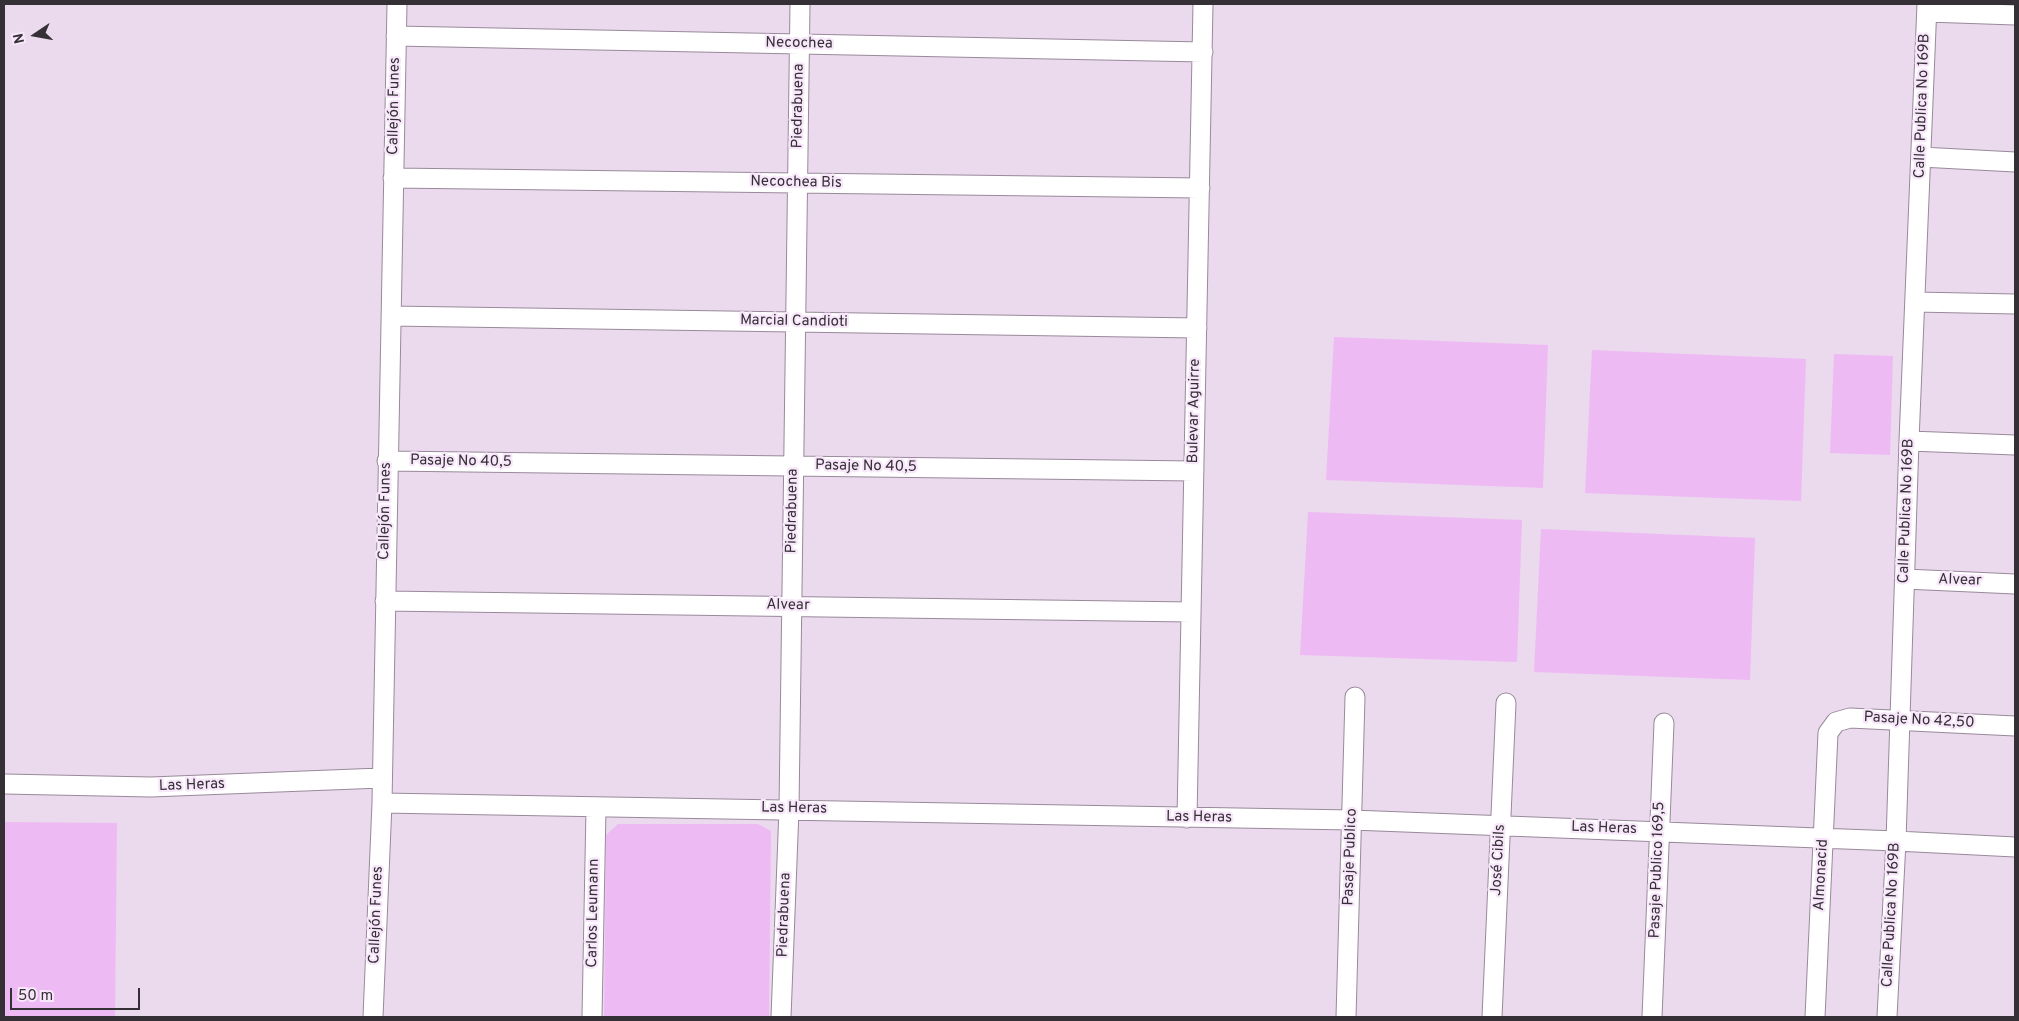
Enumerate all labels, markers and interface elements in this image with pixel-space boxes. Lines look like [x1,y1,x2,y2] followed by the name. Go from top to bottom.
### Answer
[10,10,60,60] north arrow
[10,32,29,45] text: N
[1911,33,1935,179] street label: Calle Publica No 169B
[765,34,833,54] street label: Necochea
[385,57,405,155] street label: Callejón Funes
[789,63,809,149] street label: Piedrabuena
[750,173,842,193] street label: Necochea Bis
[740,312,848,332] street label: Marcial Candioti
[1185,358,1205,464] street label: Bulevar Aguirre
[1895,438,1919,584] street label: Calle Publica No 169B
[410,452,512,472] street label: Pasaje No 40,5
[815,457,917,477] street label: Pasaje No 40,5
[376,462,396,560] street label: Callejón Funes
[783,468,803,554] street label: Piedrabuena
[1938,571,1982,591] street label: Alvear
[766,597,810,615] street label: Alvear
[1863,709,1975,733] street label: Pasaje No 42,50
[159,776,225,796] street label: Las Heras
[761,799,827,819] street label: Las Heras
[1647,801,1669,939] street label: Pasaje Publico 169,5
[1166,808,1232,828] street label: Las Heras
[1340,808,1362,906] street label: Pasaje Publico
[1571,819,1637,839] street label: Las Heras
[1488,824,1510,896] street label: José Cibils
[1811,839,1833,911] street label: Almonacid
[1879,842,1905,988] street label: Calle Publica No 169B
[584,858,604,968] street label: Carlos Leumann
[366,866,388,964] street label: Callejón Funes
[775,872,795,958] street label: Piedrabuena
[12,978,142,1010] scale bar
[18,987,53,1006] text: 50 m

